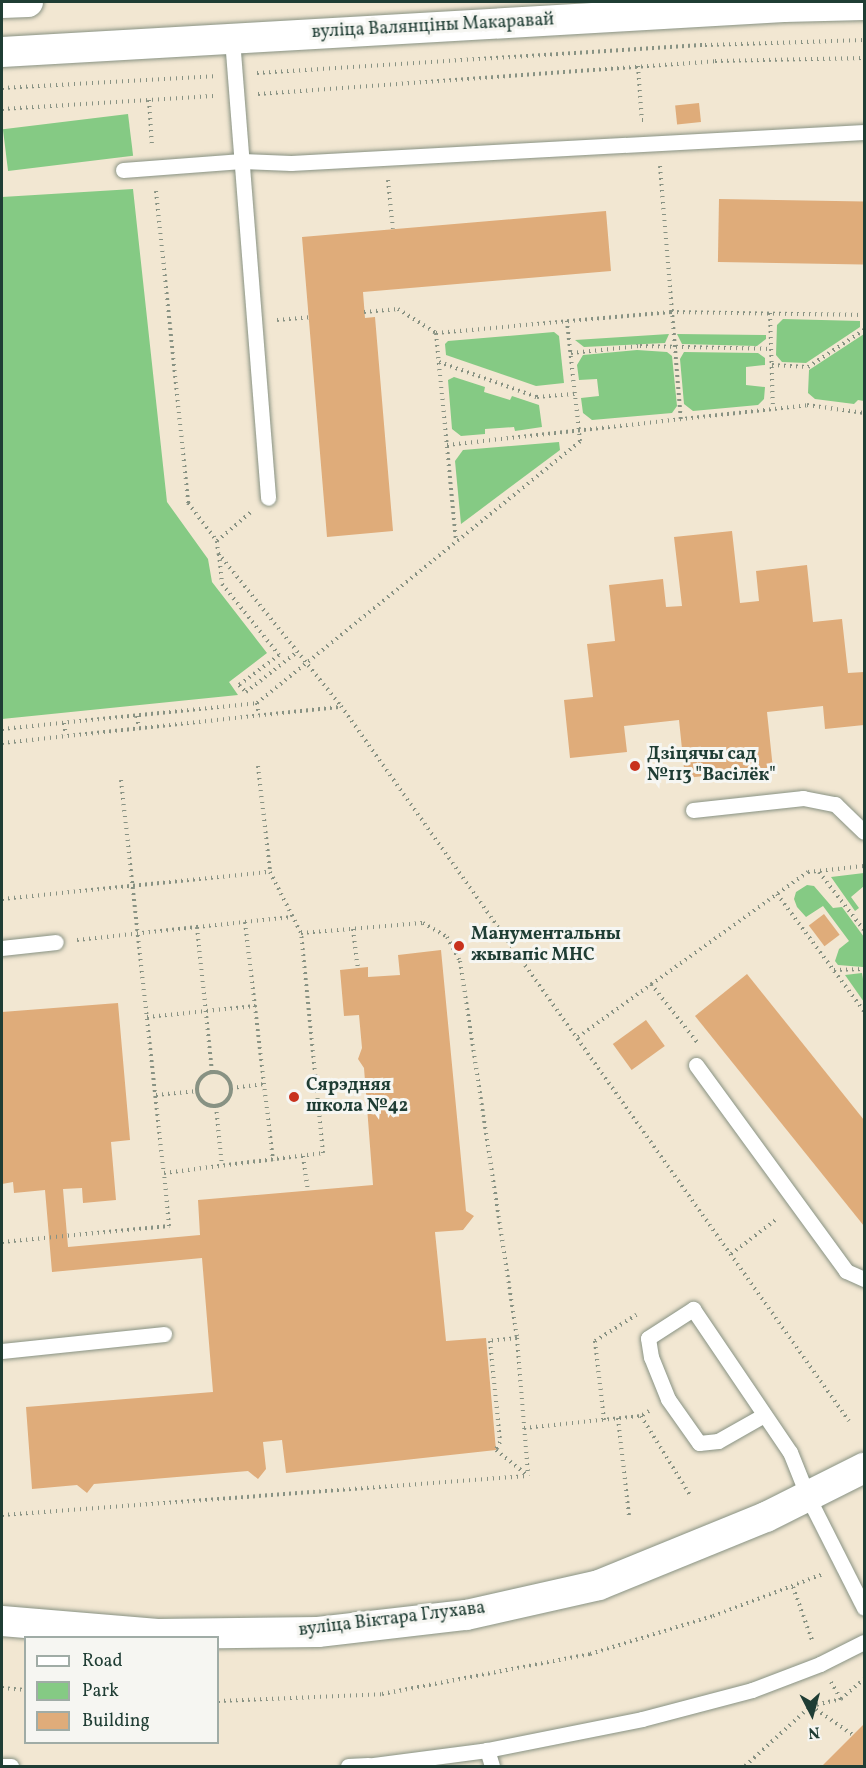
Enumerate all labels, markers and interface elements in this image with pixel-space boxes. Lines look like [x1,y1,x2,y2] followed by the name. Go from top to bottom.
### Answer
[311,10,555,44] street label: вуліца Валянціны Макаравай
[647,745,776,788] place label: Дзіцячы сад №113 "Васілёк"
[628,759,642,773] marker: Дзіцячы сад №113 "Васілёк"
[471,925,621,968] place label: Манументальны жывапіс МНС
[452,939,466,953] marker: Манументальны жывапіс МНС
[306,1076,408,1118] place label: Сярэдняя школа №42
[287,1090,301,1104] marker: Сярэдняя школа №42
[298,1598,486,1642] street label: вуліца Віктара Глухава
[24,1636,219,1744] legend
[82,1649,123,1674] text: Road
[82,1679,119,1704] text: Park
[782,1684,842,1744] north arrow
[82,1709,150,1734] text: Building
[807,1720,821,1743] text: N

